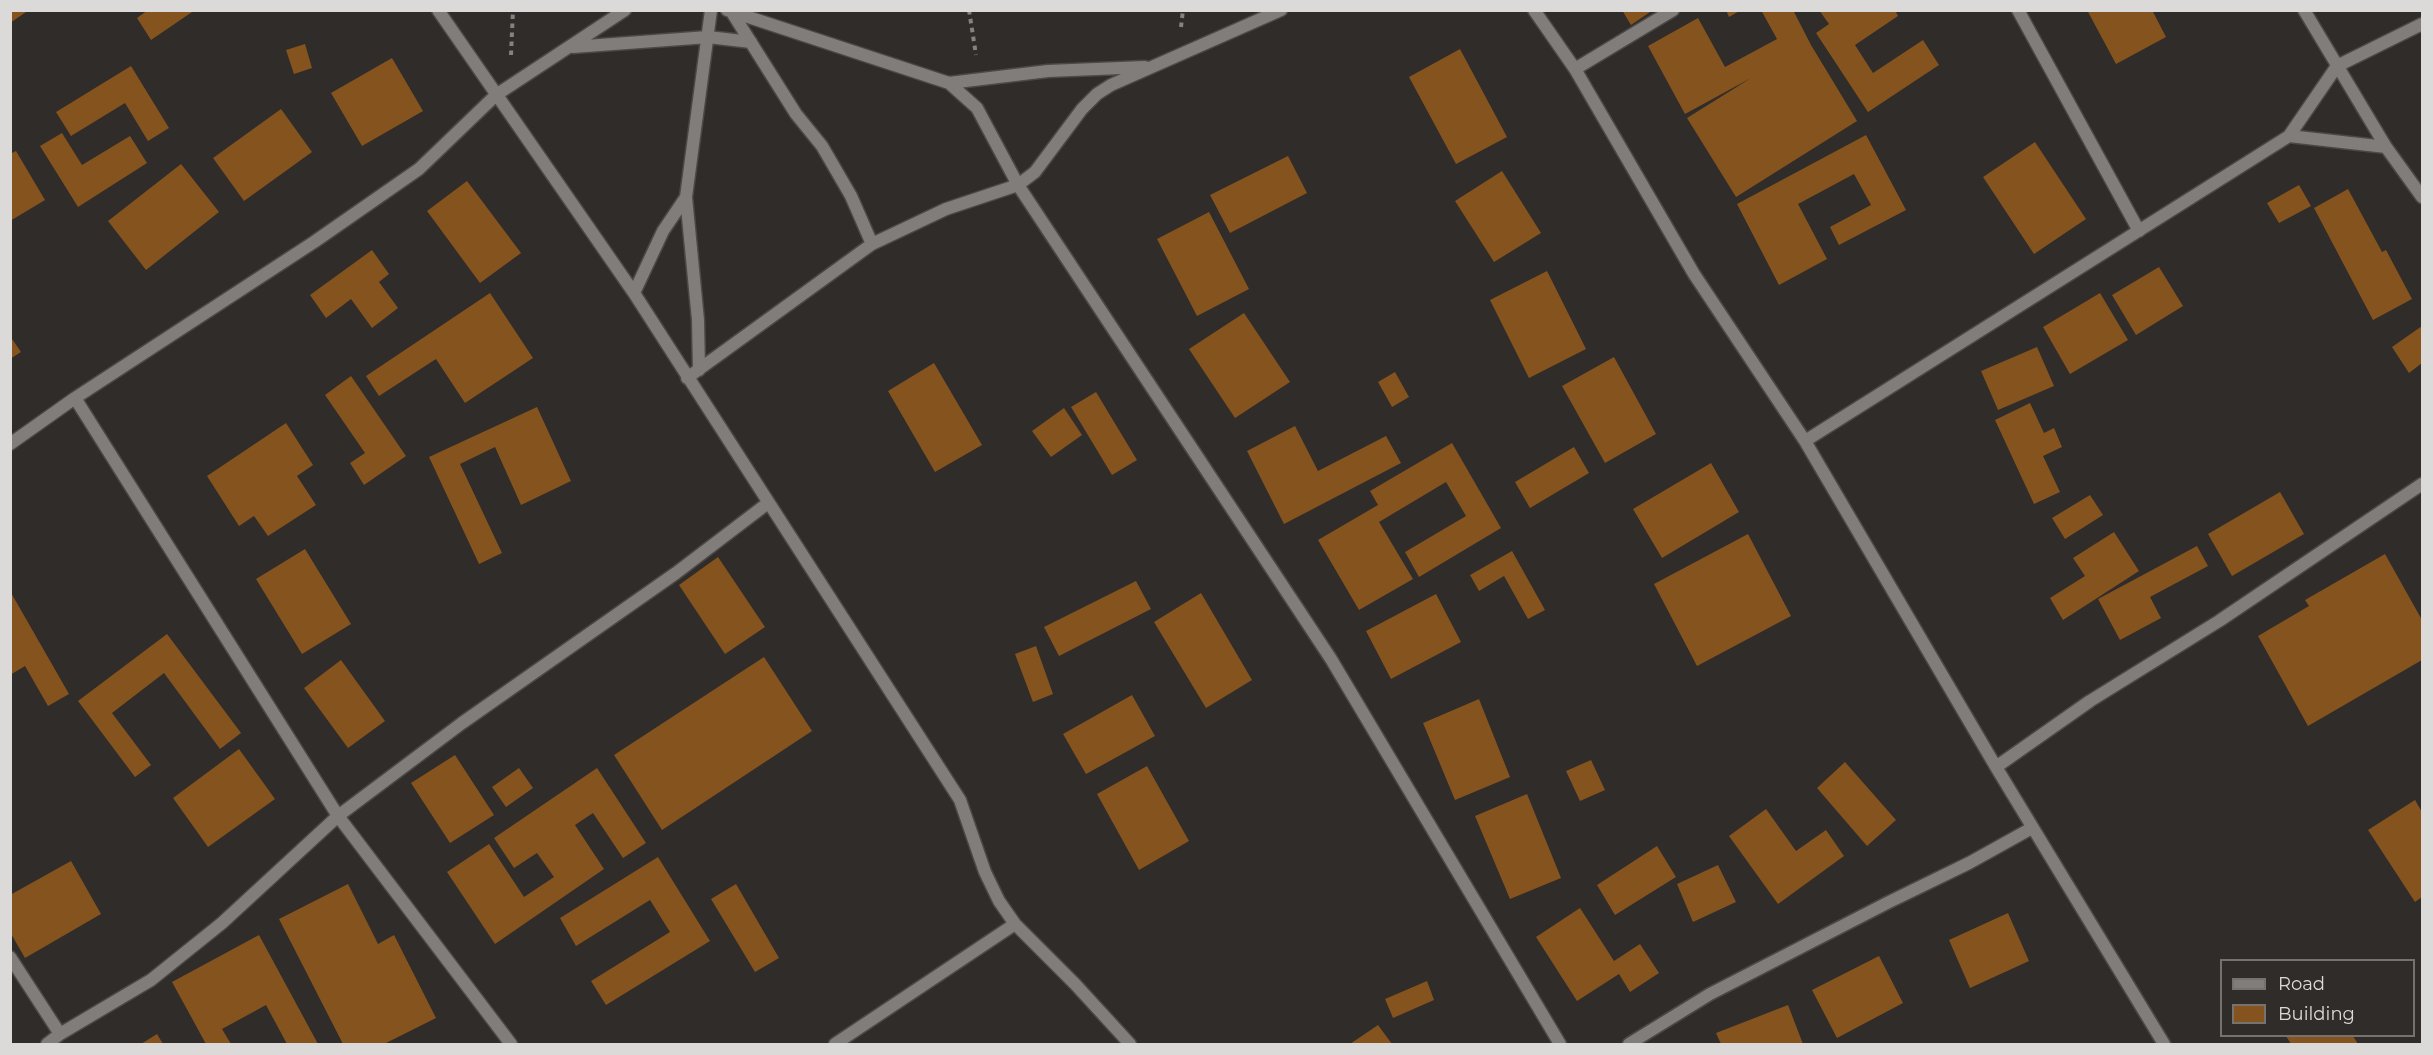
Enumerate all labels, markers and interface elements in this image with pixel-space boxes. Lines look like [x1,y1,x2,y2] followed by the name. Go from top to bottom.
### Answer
[2220,959,2415,1037] legend
[2278,973,2325,995] text: Road
[2278,1003,2355,1025] text: Building

